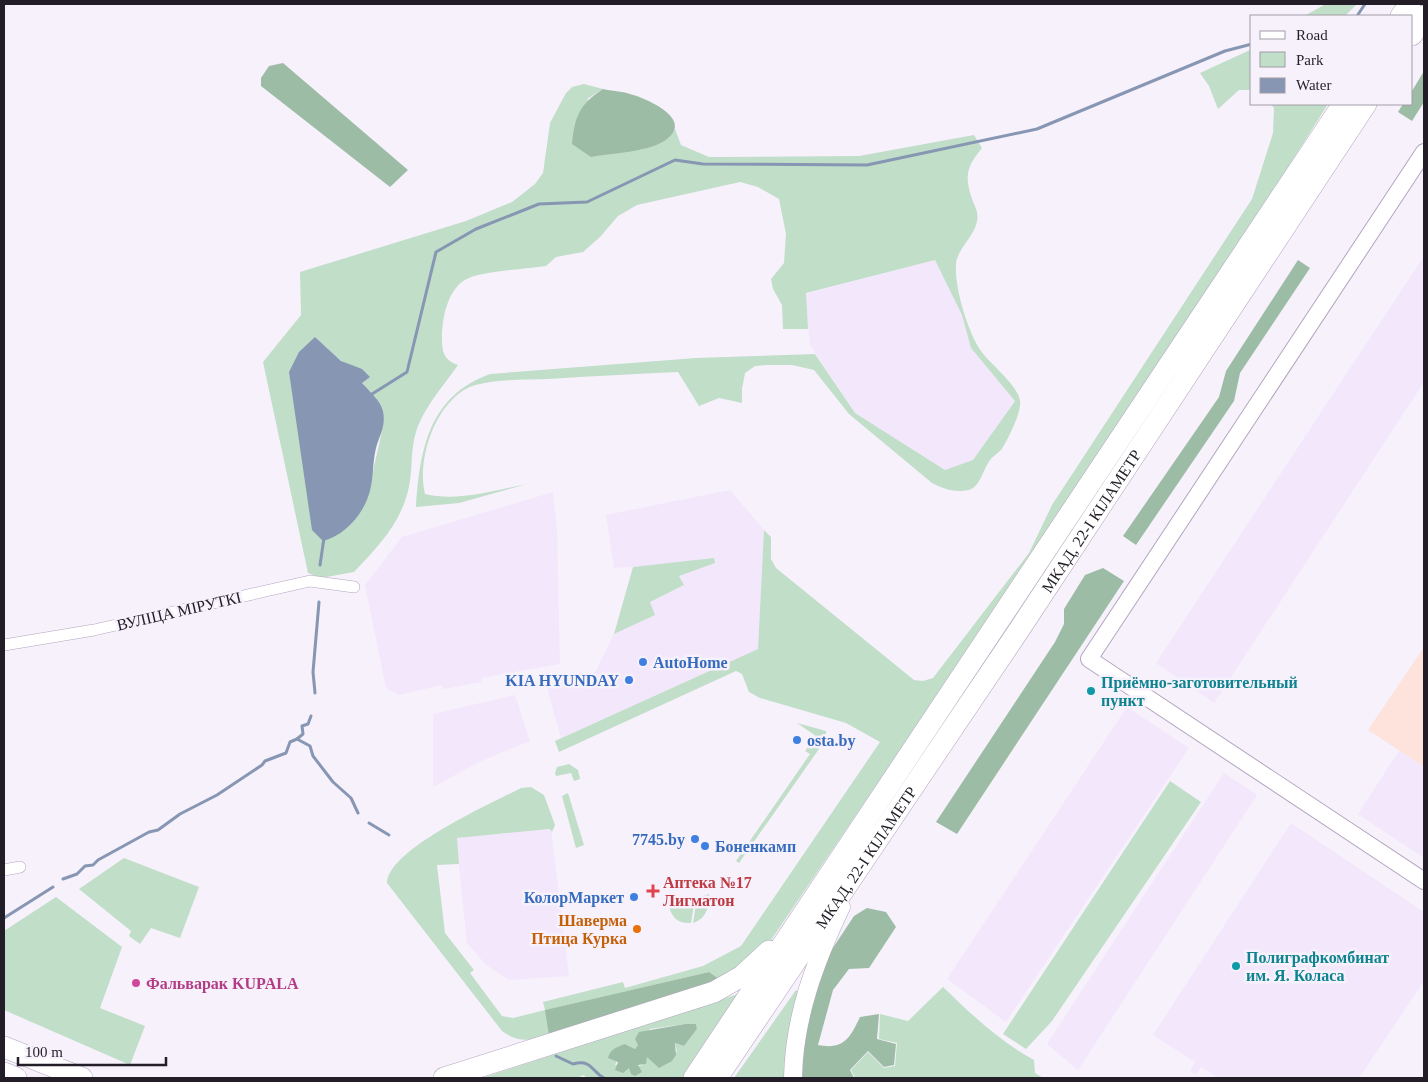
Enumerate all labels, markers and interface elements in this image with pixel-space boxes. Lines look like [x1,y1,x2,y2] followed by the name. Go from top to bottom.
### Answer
[1250,15,1413,105] legend
[1296,27,1328,43] text: Road
[1296,52,1324,68] text: Park
[1296,77,1331,93] text: Water
[1038,446,1144,595] street label: МКАД, 22-І КІЛАМЕТР
[115,588,243,635] street label: ВУЛІЦА МІРУТКІ
[653,654,728,671] place label: AutoHome
[637,656,649,668] marker: AutoHome
[505,672,619,689] place label: KIA HYUNDAY
[623,674,635,686] marker: KIA HYUNDAY
[1101,674,1298,710] place label: Приёмно-заготовительный пункт
[1085,685,1097,697] marker: Приёмно-заготовительный пункт
[807,732,855,750] place label: osta.by
[791,734,803,746] marker: osta.by
[812,783,920,931] street label: МКАД, 22-І КІЛАМЕТР
[632,831,685,849] place label: 7745.by
[689,833,701,845] marker: 7745.by
[715,838,796,855] place label: Боненкамп
[699,840,711,852] marker: Боненкамп
[663,874,752,909] place label: Аптека №17 Лигматон
[647,885,659,897] marker: Аптека №17 Лигматон
[524,889,624,907] place label: КолорМаркет
[628,891,640,903] marker: КолорМаркет
[531,912,627,948] place label: Шаверма Птица Курка
[631,923,643,935] marker: Шаверма Птица Курка
[1246,949,1389,984] place label: Полиграфкомбинат им. Я. Коласа
[1230,960,1242,972] marker: Полиграфкомбинат им. Я. Коласа
[146,975,299,993] place label: Фальварак KUPALA
[130,977,142,989] marker: Фальварак KUPALA
[18,1034,165,1066] scale bar
[25,1044,63,1060] text: 100 m

